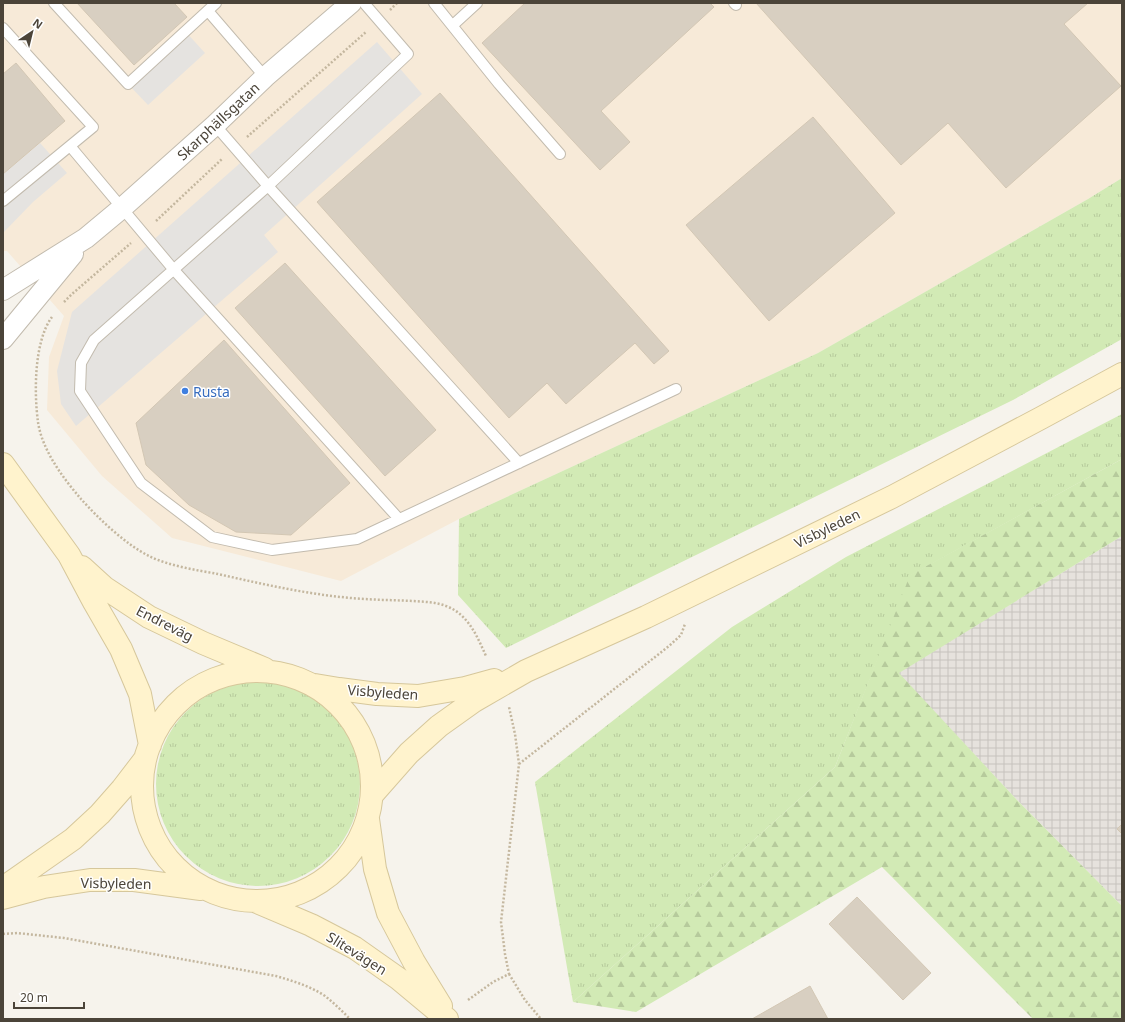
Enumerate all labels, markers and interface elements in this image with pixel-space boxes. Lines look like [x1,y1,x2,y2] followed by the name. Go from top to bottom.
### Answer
[12,12,52,52] north arrow
[30,15,46,32] text: N
[173,78,263,164] street label: Skarphällsgatan
[193,382,230,401] place label: Rusta
[180,386,190,396] marker: Rusta
[791,504,863,552] street label: Visbyleden
[133,601,197,645] street label: Endreväg
[347,680,419,704] street label: Visbyleden
[80,873,152,893] street label: Visbyleden
[323,927,391,979] street label: Slitevägen
[14,984,84,1010] scale bar
[20,989,48,1006] text: 20 m

